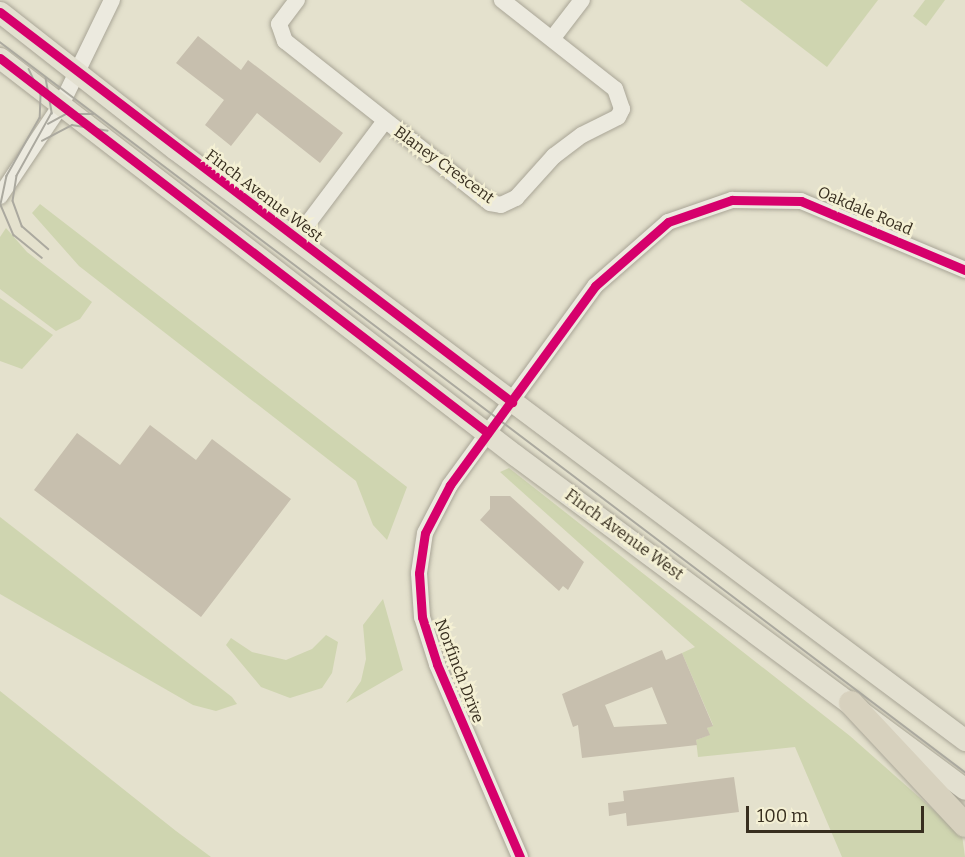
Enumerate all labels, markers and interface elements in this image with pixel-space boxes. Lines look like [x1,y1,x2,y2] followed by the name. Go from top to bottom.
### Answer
[390,122,498,208] street label: Blaney Crescent
[202,146,326,246] street label: Finch Avenue West
[815,182,915,240] street label: Oakdale Road
[561,486,687,584] street label: Finch Avenue West
[430,616,488,726] street label: Norfinch Drive
[749,794,928,832] scale bar
[757,805,808,827] text: 100 m

